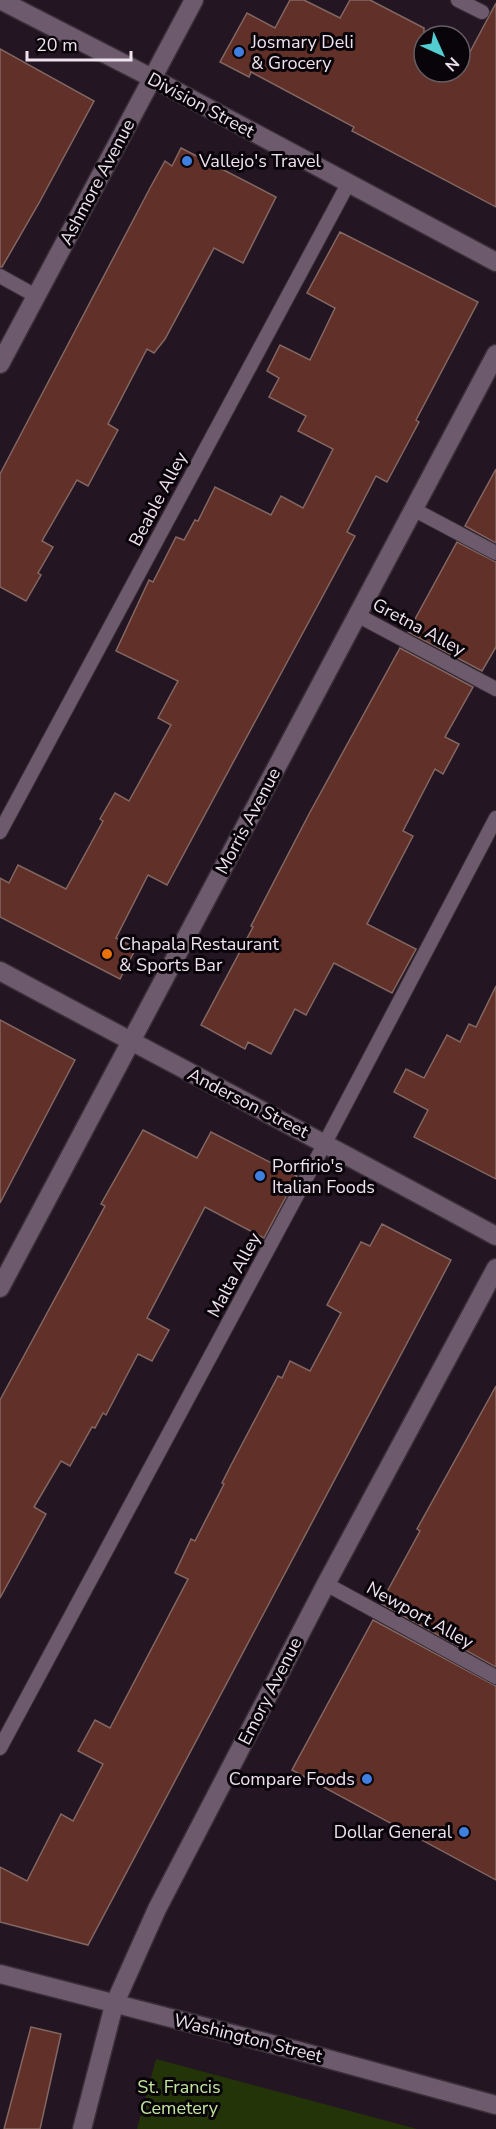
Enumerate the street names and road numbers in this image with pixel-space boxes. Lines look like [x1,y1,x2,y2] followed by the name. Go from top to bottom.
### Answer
[143,67,259,144] street label: Division Street
[54,115,140,249] street label: Ashmore Avenue
[123,447,193,550] street label: Beable Alley
[368,592,470,662] street label: Gretna Alley
[210,764,286,878] street label: Morris Avenue
[184,1062,313,1144] street label: Anderson Street
[202,1228,267,1322] street label: Malta Alley
[362,1576,478,1655] street label: Newport Alley
[233,1633,307,1749] street label: Emory Avenue
[171,2008,325,2068] street label: Washington Street

